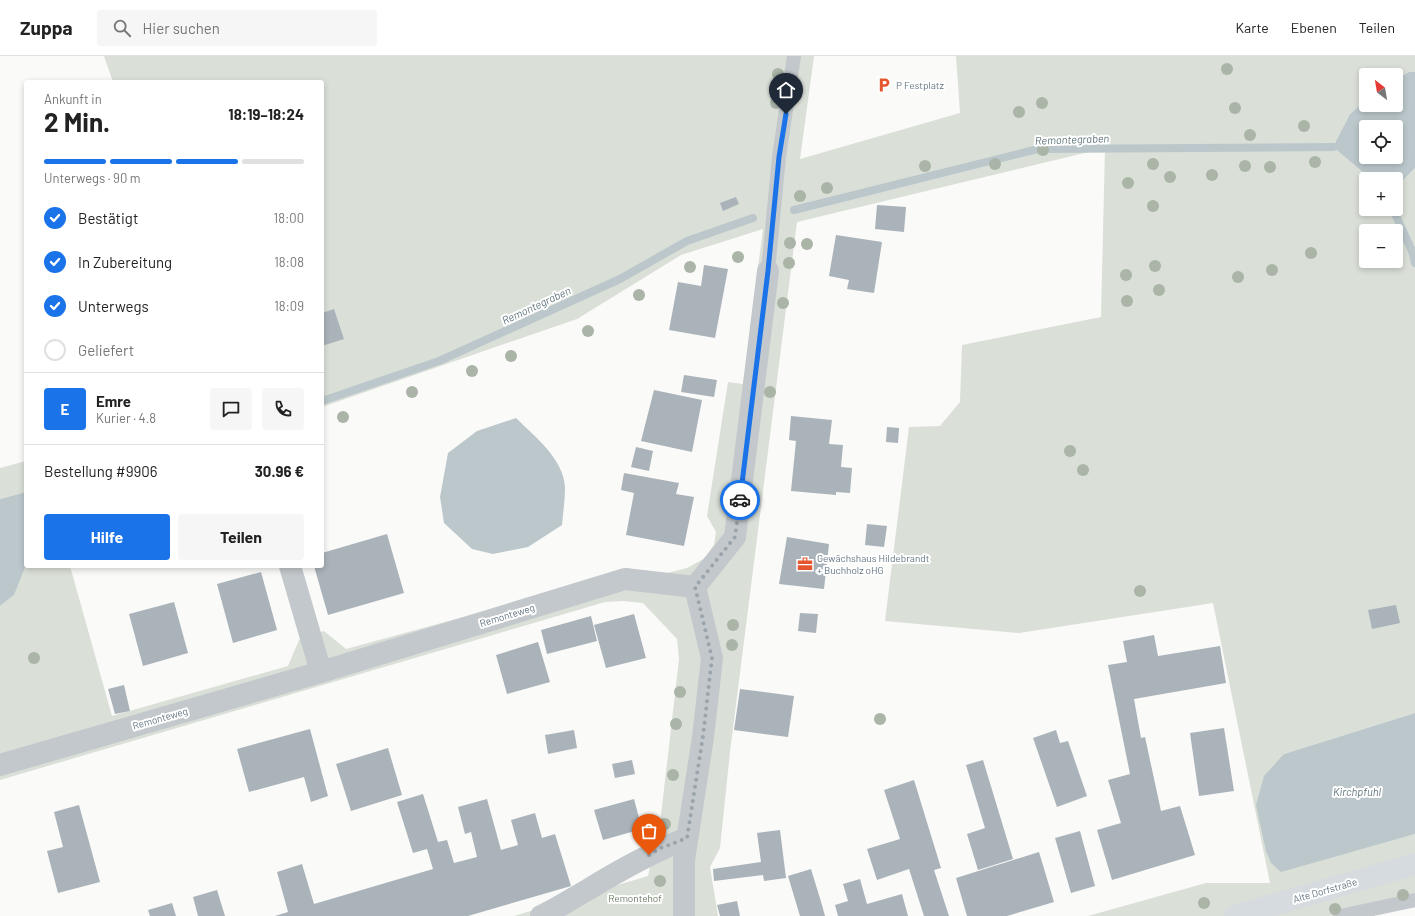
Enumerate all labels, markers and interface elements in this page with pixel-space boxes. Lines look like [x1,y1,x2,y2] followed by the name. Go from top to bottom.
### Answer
[97,10,377,46] search box
[20,16,73,39] text: Zuppa
[111,17,133,39] icon: search
[143,19,220,37] text: Hier suchen
[1235,19,1269,36] text: Karte
[1291,19,1337,36] text: Ebenen
[1359,19,1395,36] text: Teilen
[1359,68,1403,112] north arrow
[1359,68,1403,268] map controls
[769,73,803,114] pin
[875,76,893,94] parking icon: P Festplatz
[775,79,797,101] icon: home
[896,79,944,91] place label: P Festplatz
[44,91,102,107] text: Ankunft in
[228,105,304,123] text: 18:19–18:24
[44,106,110,137] text: 2 Min.
[1359,120,1403,164] button: locate
[1035,131,1110,147] water label: Remontegraben
[44,170,141,186] text: Unterwegs · 90 m
[1359,172,1403,216] button: +
[44,207,66,229] icon: check
[78,209,138,227] text: Bestätigt
[274,210,304,226] text: 18:00
[1359,224,1403,268] button: −
[44,251,66,273] icon: check
[78,253,172,271] text: In Zubereitung
[274,254,304,270] text: 18:08
[500,283,573,327] water label: Remontegraben
[44,295,66,317] icon: check
[78,297,149,315] text: Unterwegs
[274,298,304,314] text: 18:09
[78,341,134,359] text: Geliefert
[210,388,252,430] button: chat
[262,388,304,430] button: phone
[96,392,131,410] text: Emre
[61,400,69,418] text: E
[96,410,156,426] text: Kurier · 4.8
[44,462,157,480] text: Bestellung #9906
[255,462,304,480] text: 30.96 €
[720,480,760,520] courier
[729,489,751,511] icon: car
[44,514,170,560] button: Hilfe
[178,514,304,560] button: Teilen
[817,552,930,576] place label: Gewächshaus Hildebrandt + Buchholz oHG
[796,555,814,573] office icon: Gewächshaus Hildebrandt + Buchholz oHG
[478,601,536,629] street label: Remonteweg
[131,704,189,732] street label: Remonteweg
[1333,785,1382,798] water label: Kirchpfuhl
[632,814,666,855] pin
[638,820,660,842] icon: bag
[1292,875,1358,905] street label: Alte Dorfstraße
[608,892,662,904] park label: Remontehof

